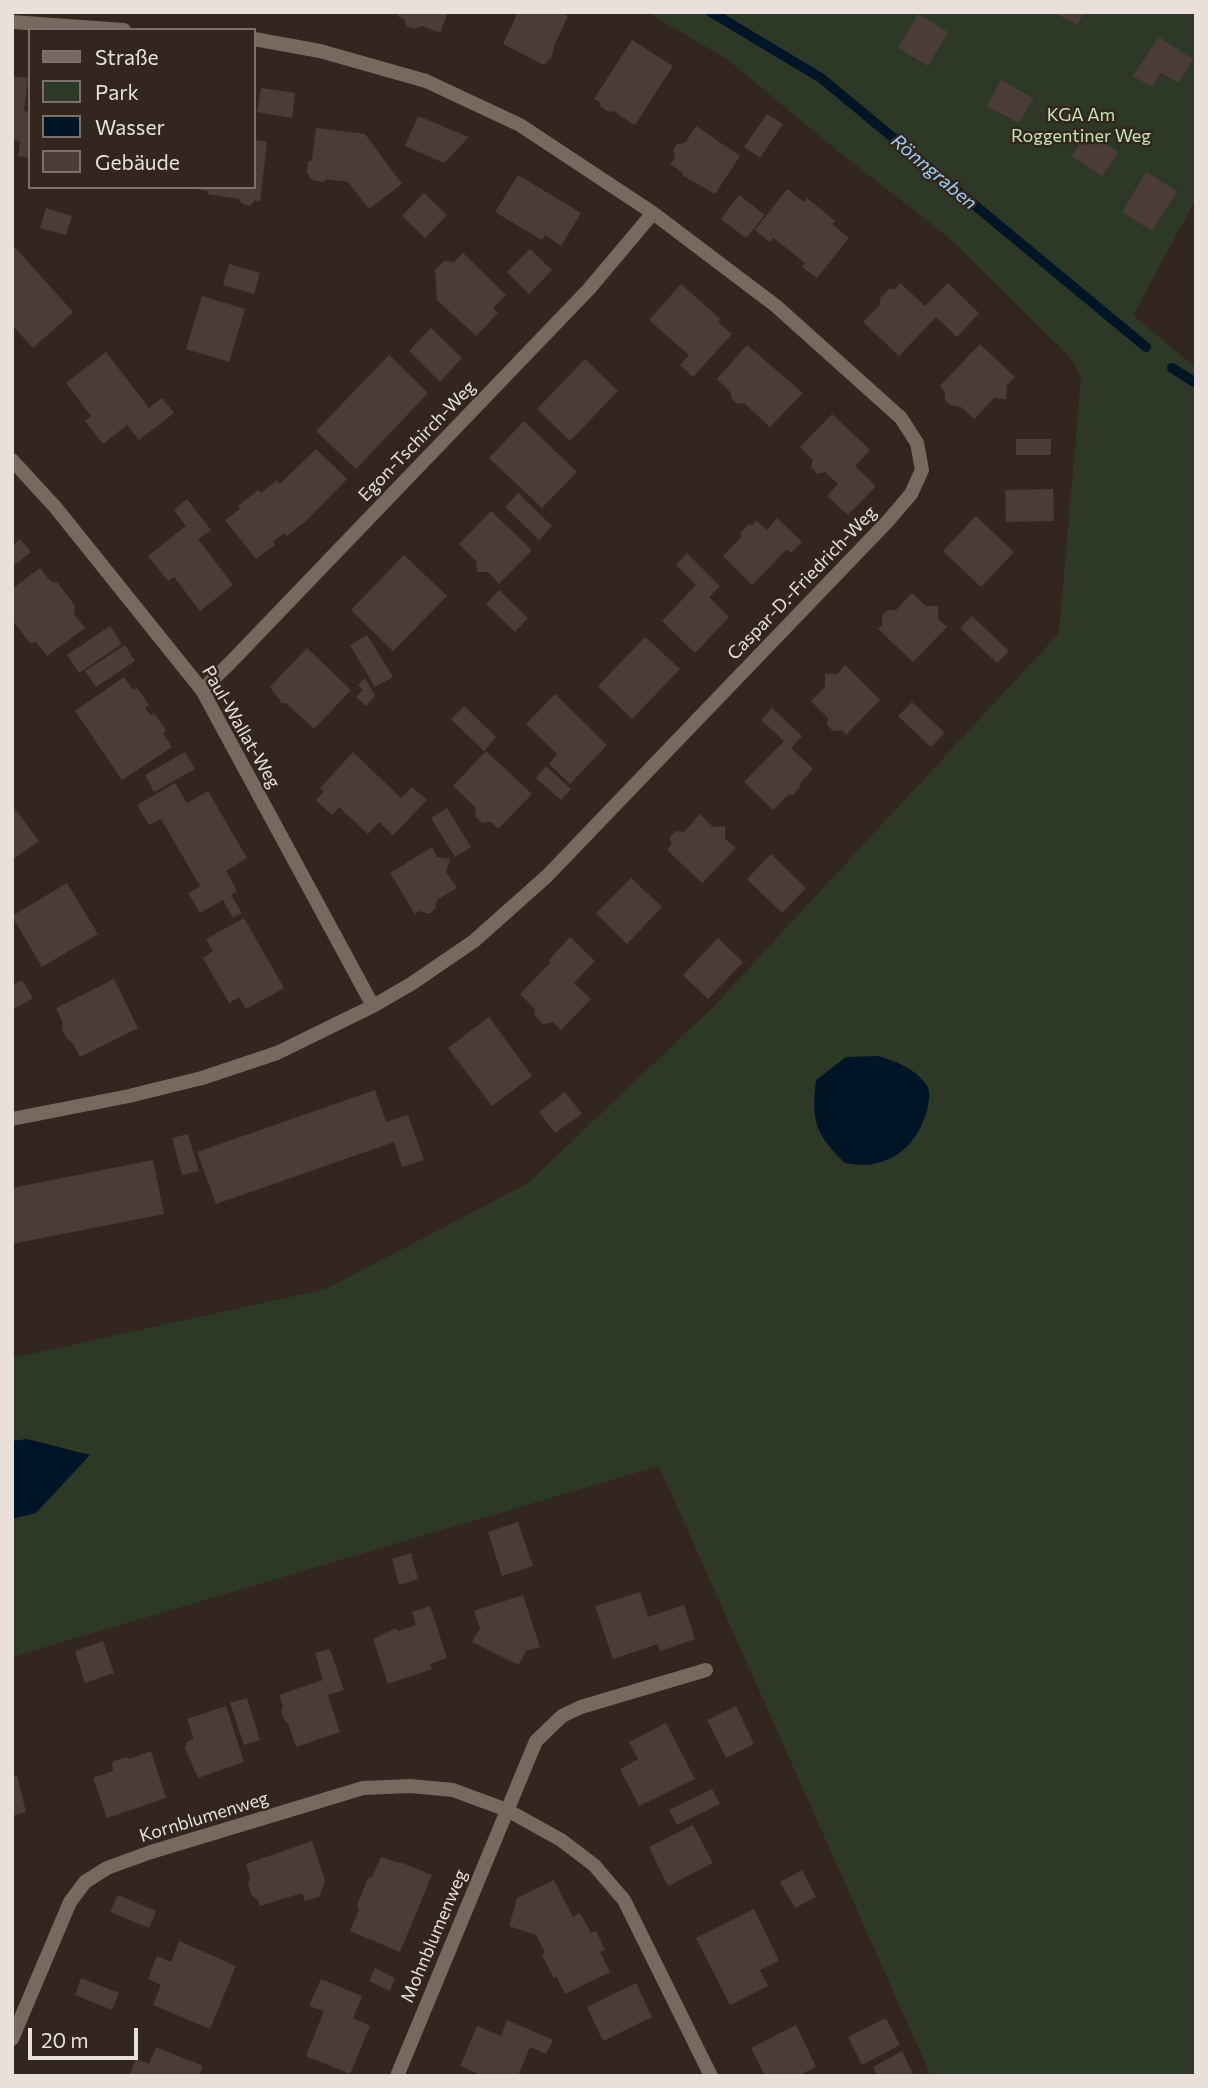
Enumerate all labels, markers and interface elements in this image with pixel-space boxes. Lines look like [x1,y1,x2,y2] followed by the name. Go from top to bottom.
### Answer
[28,28,256,189] legend
[95,44,159,69] text: Straße
[95,79,139,104] text: Park
[1011,104,1151,146] park label: KGA Am Roggentiner Weg
[95,114,165,139] text: Wasser
[886,130,982,214] water label: Rönngraben
[95,149,180,174] text: Gebäude
[354,376,480,506] street label: Egon-Tschirch-Weg
[723,502,881,664] street label: Caspar-D.-Friedrich-Weg
[197,662,285,792] street label: Paul-Wallat-Weg
[137,1787,271,1847] street label: Kornblumenweg
[396,1866,472,2006] street label: Mohnblumenweg
[32,2014,142,2058] scale bar
[41,2027,89,2052] text: 20 m

